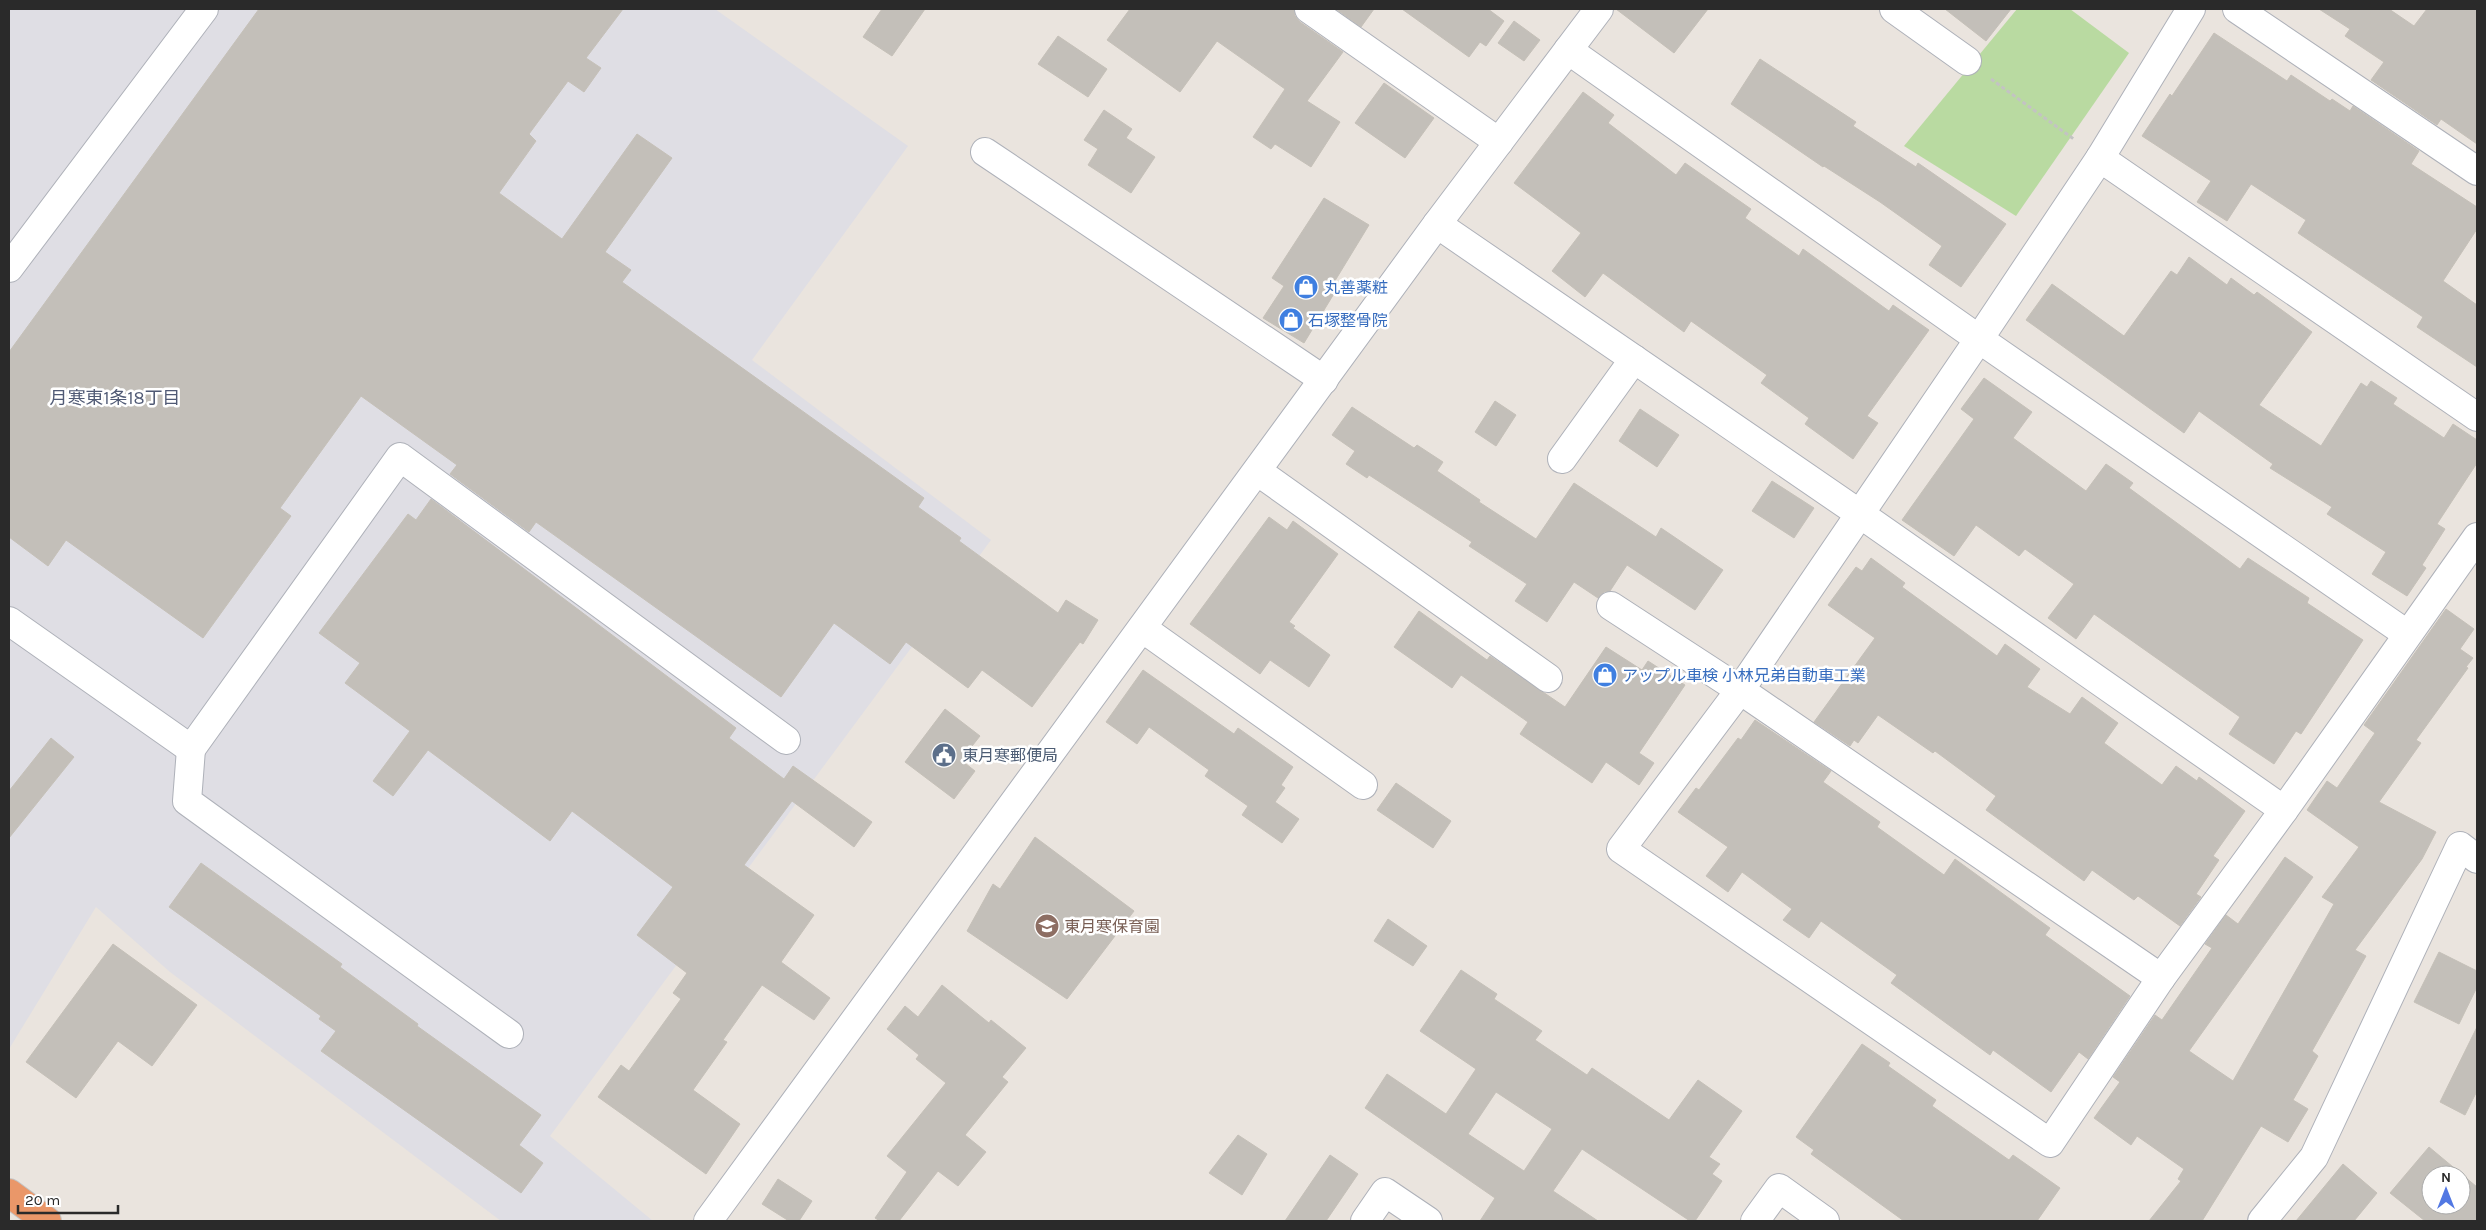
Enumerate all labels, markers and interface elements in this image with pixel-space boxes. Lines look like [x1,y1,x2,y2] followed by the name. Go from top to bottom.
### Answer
[1293,274,1319,300] shop icon: 丸善薬粧
[1324,278,1388,297] place label: 丸善薬粧
[1278,307,1304,333] shop icon: 石塚整骨院
[1308,311,1388,330] place label: 石塚整骨院
[50,387,180,409] district label: 月寒東1条18丁目
[1592,662,1618,688] shop icon: アップル車検 小林兄弟自動車工業
[1622,666,1866,685] place label: アップル車検 小林兄弟自動車工業
[931,742,957,768] public building icon: 東月寒郵便局
[962,746,1058,765] place label: 東月寒郵便局
[1034,913,1060,939] school or university icon: 東月寒保育園
[1064,917,1160,936] place label: 東月寒保育園
[2421,1165,2471,1215] north arrow
[2441,1169,2451,1186] text: N
[18,1182,118,1214] scale bar
[25,1191,60,1209] text: 20 m

